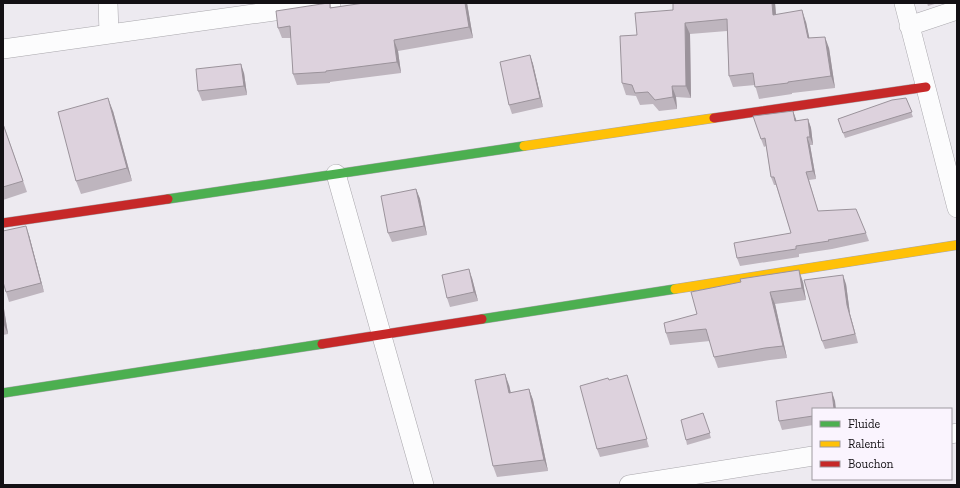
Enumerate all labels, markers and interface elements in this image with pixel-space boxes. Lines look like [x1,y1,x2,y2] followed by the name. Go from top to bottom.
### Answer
[812,408,952,480] legend
[848,417,881,431] text: Fluide
[848,437,885,451] text: Ralenti
[848,457,894,471] text: Bouchon

